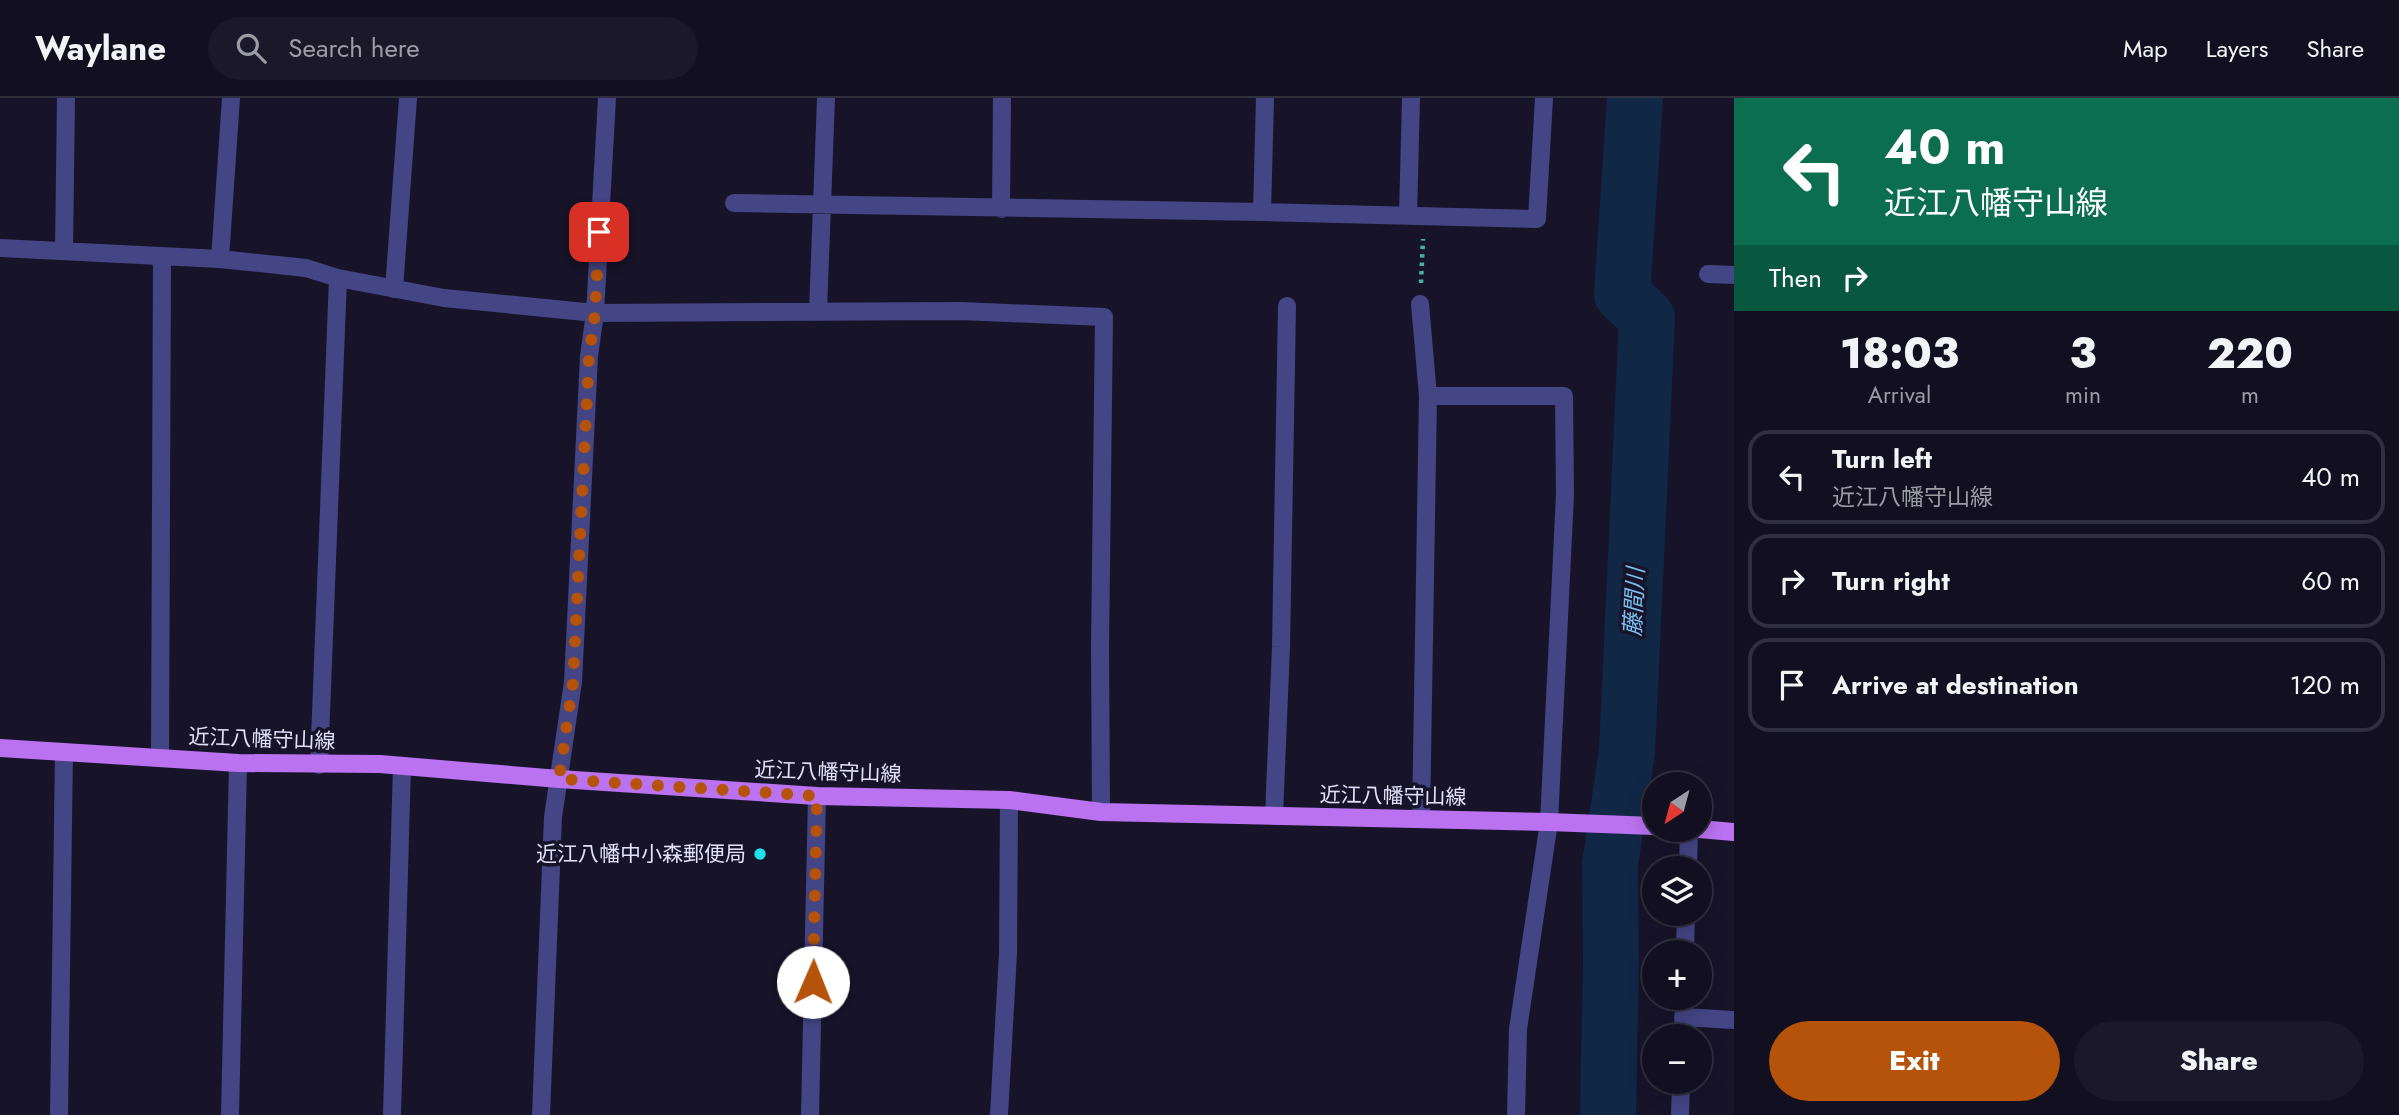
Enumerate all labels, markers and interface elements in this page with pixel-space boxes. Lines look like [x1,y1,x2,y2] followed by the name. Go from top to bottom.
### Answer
[208,17,698,80] search box
[35,25,166,72] text: Waylane
[232,29,270,67] icon: search
[288,29,420,67] text: Search here
[2123,31,2168,66] text: Map
[2206,31,2268,66] text: Layers
[2306,31,2364,66] text: Share
[1884,112,2006,182] text: 40 m
[1769,126,1860,217] icon: left
[1884,180,2108,226] text: 近江八幡守山線
[569,202,629,262] pin
[580,213,618,251] icon: arrive
[1769,259,1822,297] text: Then
[1836,259,1874,297] icon: right
[1840,323,1959,384] text: 18:03
[2069,323,2097,384] text: 3
[2207,323,2293,384] text: 220
[1868,378,1931,412] text: Arrival
[2065,378,2101,412] text: min
[2241,378,2259,412] text: m
[1832,440,1932,478] text: Turn left
[1773,458,1811,496] icon: left
[2301,458,2360,496] text: 40 m
[1832,480,1993,514] text: 近江八幡守山線
[1773,562,1811,600] icon: right
[1832,562,1950,600] text: Turn right
[2301,562,2360,600] text: 60 m
[1615,564,1653,637] water label: 藤間川
[1773,666,1811,704] icon: arrive
[1832,666,2079,704] text: Arrive at destination
[2290,666,2360,704] text: 120 m
[188,721,336,757] street label: 近江八幡守山線
[754,754,902,790] street label: 近江八幡守山線
[1642,772,1712,842] north arrow
[1642,772,1712,1094] map controls
[1319,780,1467,812] street label: 近江八幡守山線
[536,839,746,869] place label: 近江八幡中小森郵便局
[752,846,768,862] marker: 近江八幡中小森郵便局
[1642,856,1712,926] button: layers
[1642,940,1712,1010] button: +
[776,945,850,1019] position arrow
[1769,1021,2060,1101] button: Exit
[2074,1021,2364,1101] button: Share
[1642,1024,1712,1094] button: −

